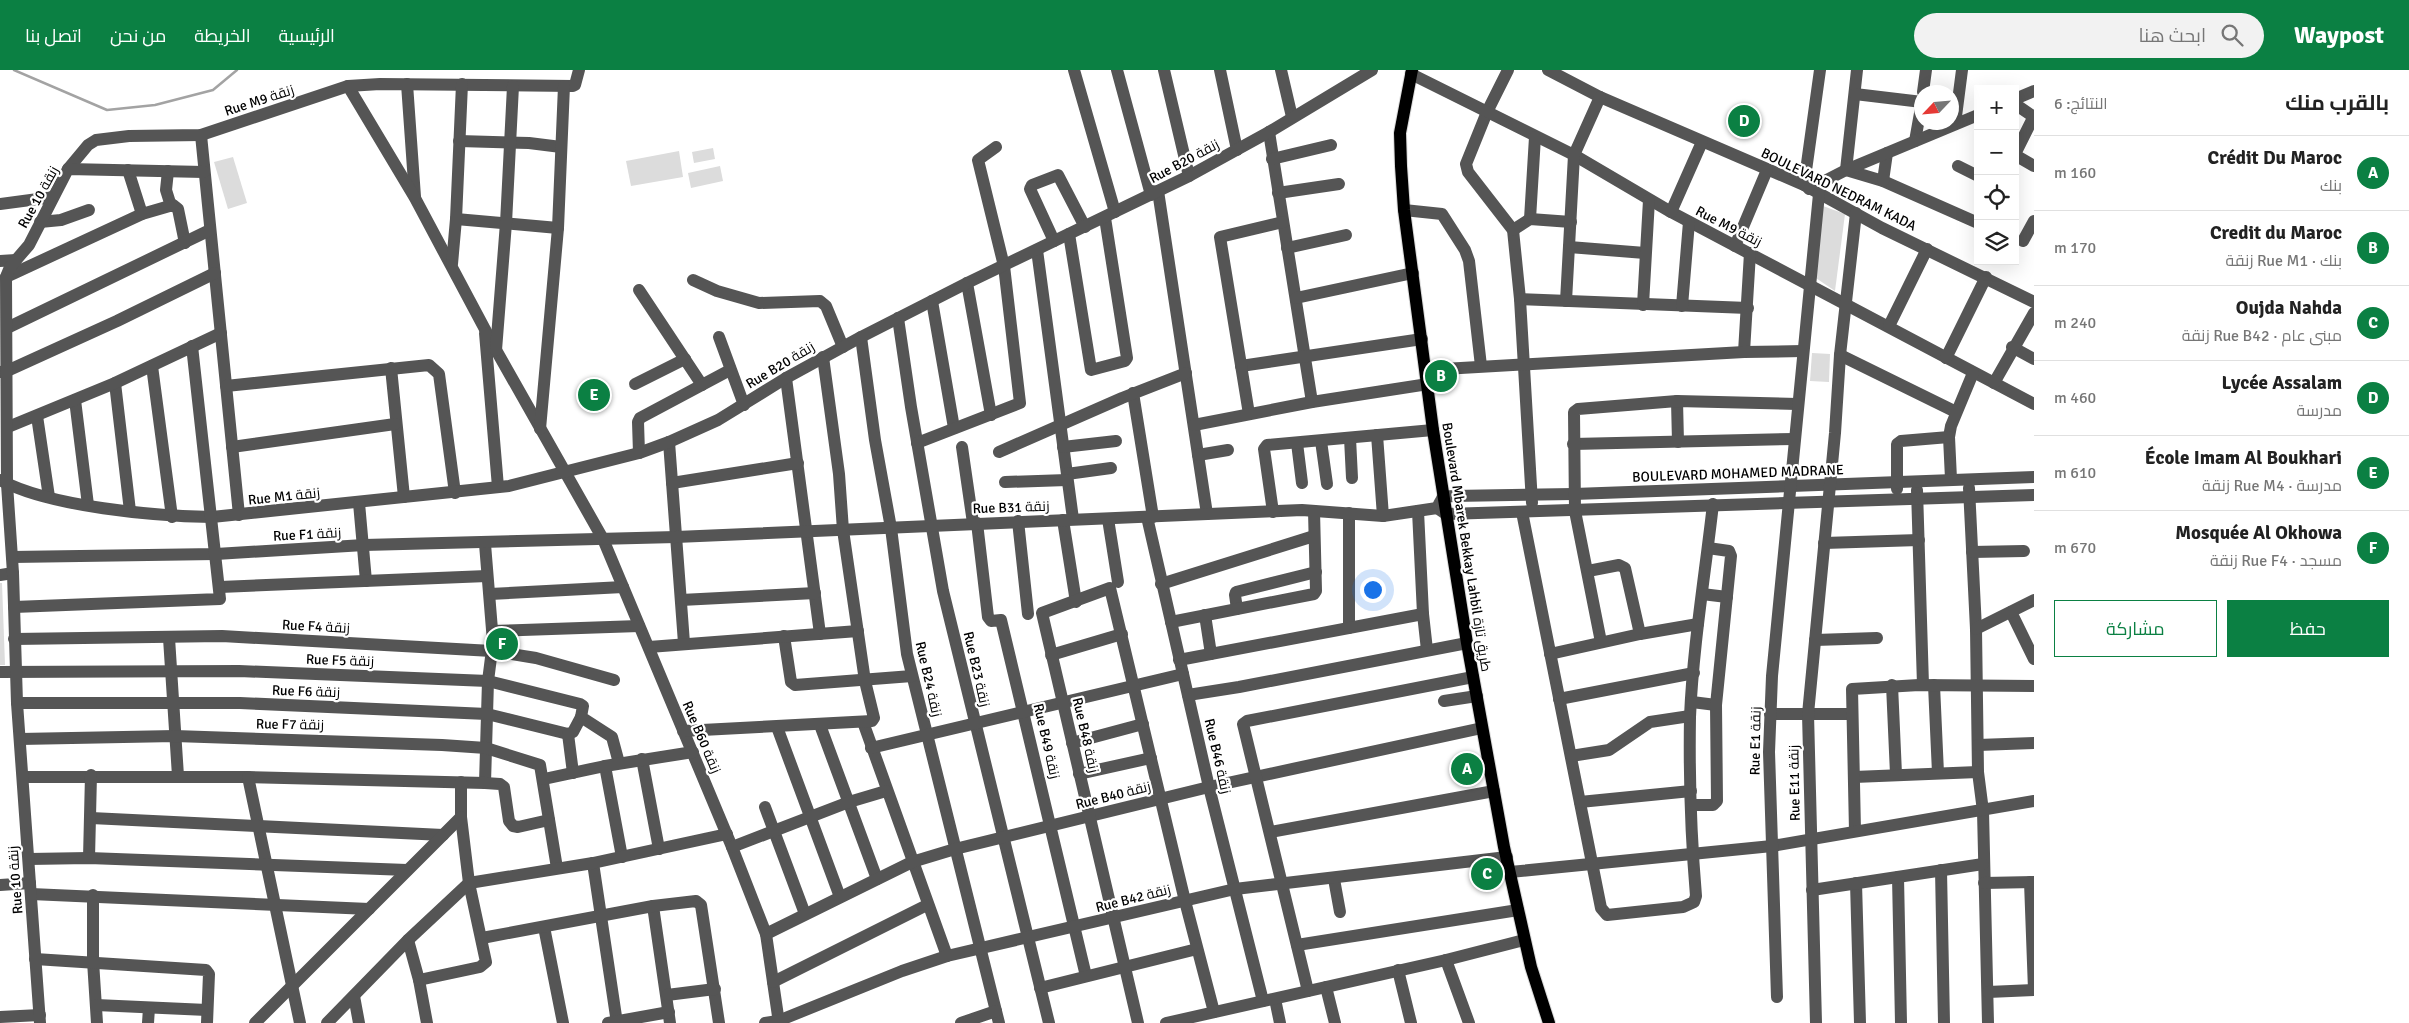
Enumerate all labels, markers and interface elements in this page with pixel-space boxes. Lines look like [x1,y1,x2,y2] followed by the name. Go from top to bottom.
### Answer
[1914,13,2264,58] search box
[2294,20,2384,50] text: Waypost
[2218,21,2246,49] icon: search
[2138,24,2206,48] text: ابحث هنا
[25,25,82,47] text: اتصل بنا
[110,25,166,47] text: من نحن
[194,25,250,47] text: الخريطة
[278,25,335,47] text: الرئيسية
[222,81,296,120] street label: Rue M9 زنقة
[1914,85,1959,130] north arrow
[1974,85,2019,265] map controls
[1974,85,2019,130] button: +
[2285,90,2389,116] text: بالقرب منك
[2054,94,2108,114] text: النتائج: 6
[1728,102,1760,140] pin: D
[1974,130,2019,175] button: −
[1146,136,1222,187] street label: Rue B20 زنقة
[1758,144,1920,235] street label: BOULEVARD NEDRAM KADA
[2207,146,2342,170] text: Crédit Du Maroc
[14,163,62,231] street label: Rue 10 زنقة
[2054,163,2096,183] text: 160 m
[2368,163,2378,183] text: A
[1974,175,2019,220] button: locate
[2320,176,2342,196] text: بنك
[1693,202,1765,250] street label: Rue M9 زنقة
[1974,220,2019,265] button: layers
[2210,221,2342,245] text: Credit du Maroc
[2054,238,2096,258] text: 170 m
[2368,238,2378,258] text: B
[2225,251,2342,271] text: بنك · Rue M1 زنقة
[2236,296,2342,320] text: Oujda Nahda
[2054,313,2096,333] text: 240 m
[2368,313,2378,333] text: C
[2182,326,2342,346] text: مبنى عام · Rue B42 زنقة
[743,338,818,393] street label: Rue B20 زنقة
[1425,357,1457,395] pin: B
[2222,371,2342,395] text: Lycée Assalam
[578,376,610,414] pin: E
[2054,388,2096,408] text: 460 m
[2368,388,2378,408] text: D
[2296,401,2342,421] text: مدرسة
[1438,421,1495,673] street label: Boulevard Mbarek Bekkay Lahbil طريق تازة
[2145,446,2342,470] text: École Imam Al Boukhari
[1632,461,1844,486] street label: BOULEVARD MOHAMED MADRANE
[2054,463,2096,483] text: 610 m
[2368,463,2378,483] text: E
[2202,476,2342,496] text: مدرسة · Rue M4 زنقة
[247,484,321,509] street label: Rue M1 زنقة
[972,498,1050,517] street label: Rue B31 زنقة
[2175,521,2342,545] text: Mosquée Al Okhowa
[273,524,342,545] street label: Rue F1 زنقة
[2054,538,2096,558] text: 670 m
[2369,538,2377,558] text: F
[2210,551,2342,571] text: مسجد · Rue F4 زنقة
[1360,577,1386,603] your location
[2054,600,2217,657] button: مشاركة
[2227,600,2389,657] button: حفظ
[281,616,350,637] street label: Rue F4 زنقة
[486,625,518,663] pin: F
[960,630,993,709] street label: Rue B23 زنقة
[912,640,945,719] street label: Rue B24 زنقة
[306,651,374,670] street label: Rue F5 زنقة
[272,682,340,701] street label: Rue F6 زنقة
[1069,696,1102,775] street label: Rue B48 زنقة
[679,698,724,776] street label: Rue B60 زنقة
[1030,702,1063,781] street label: Rue B49 زنقة
[1746,706,1765,776] street label: Rue E1 زنقة
[256,715,324,734] street label: Rue F7 زنقة
[1201,717,1234,796] street label: Rue B46 زنقة
[1785,745,1804,821] street label: Rue E11 زنقة
[1451,750,1483,788] pin: A
[1074,778,1153,813] street label: Rue B40 زنقة
[5,845,26,915] street label: Rue 10 زنقة
[1471,855,1503,893] pin: C
[1094,881,1173,916] street label: Rue B42 زنقة

